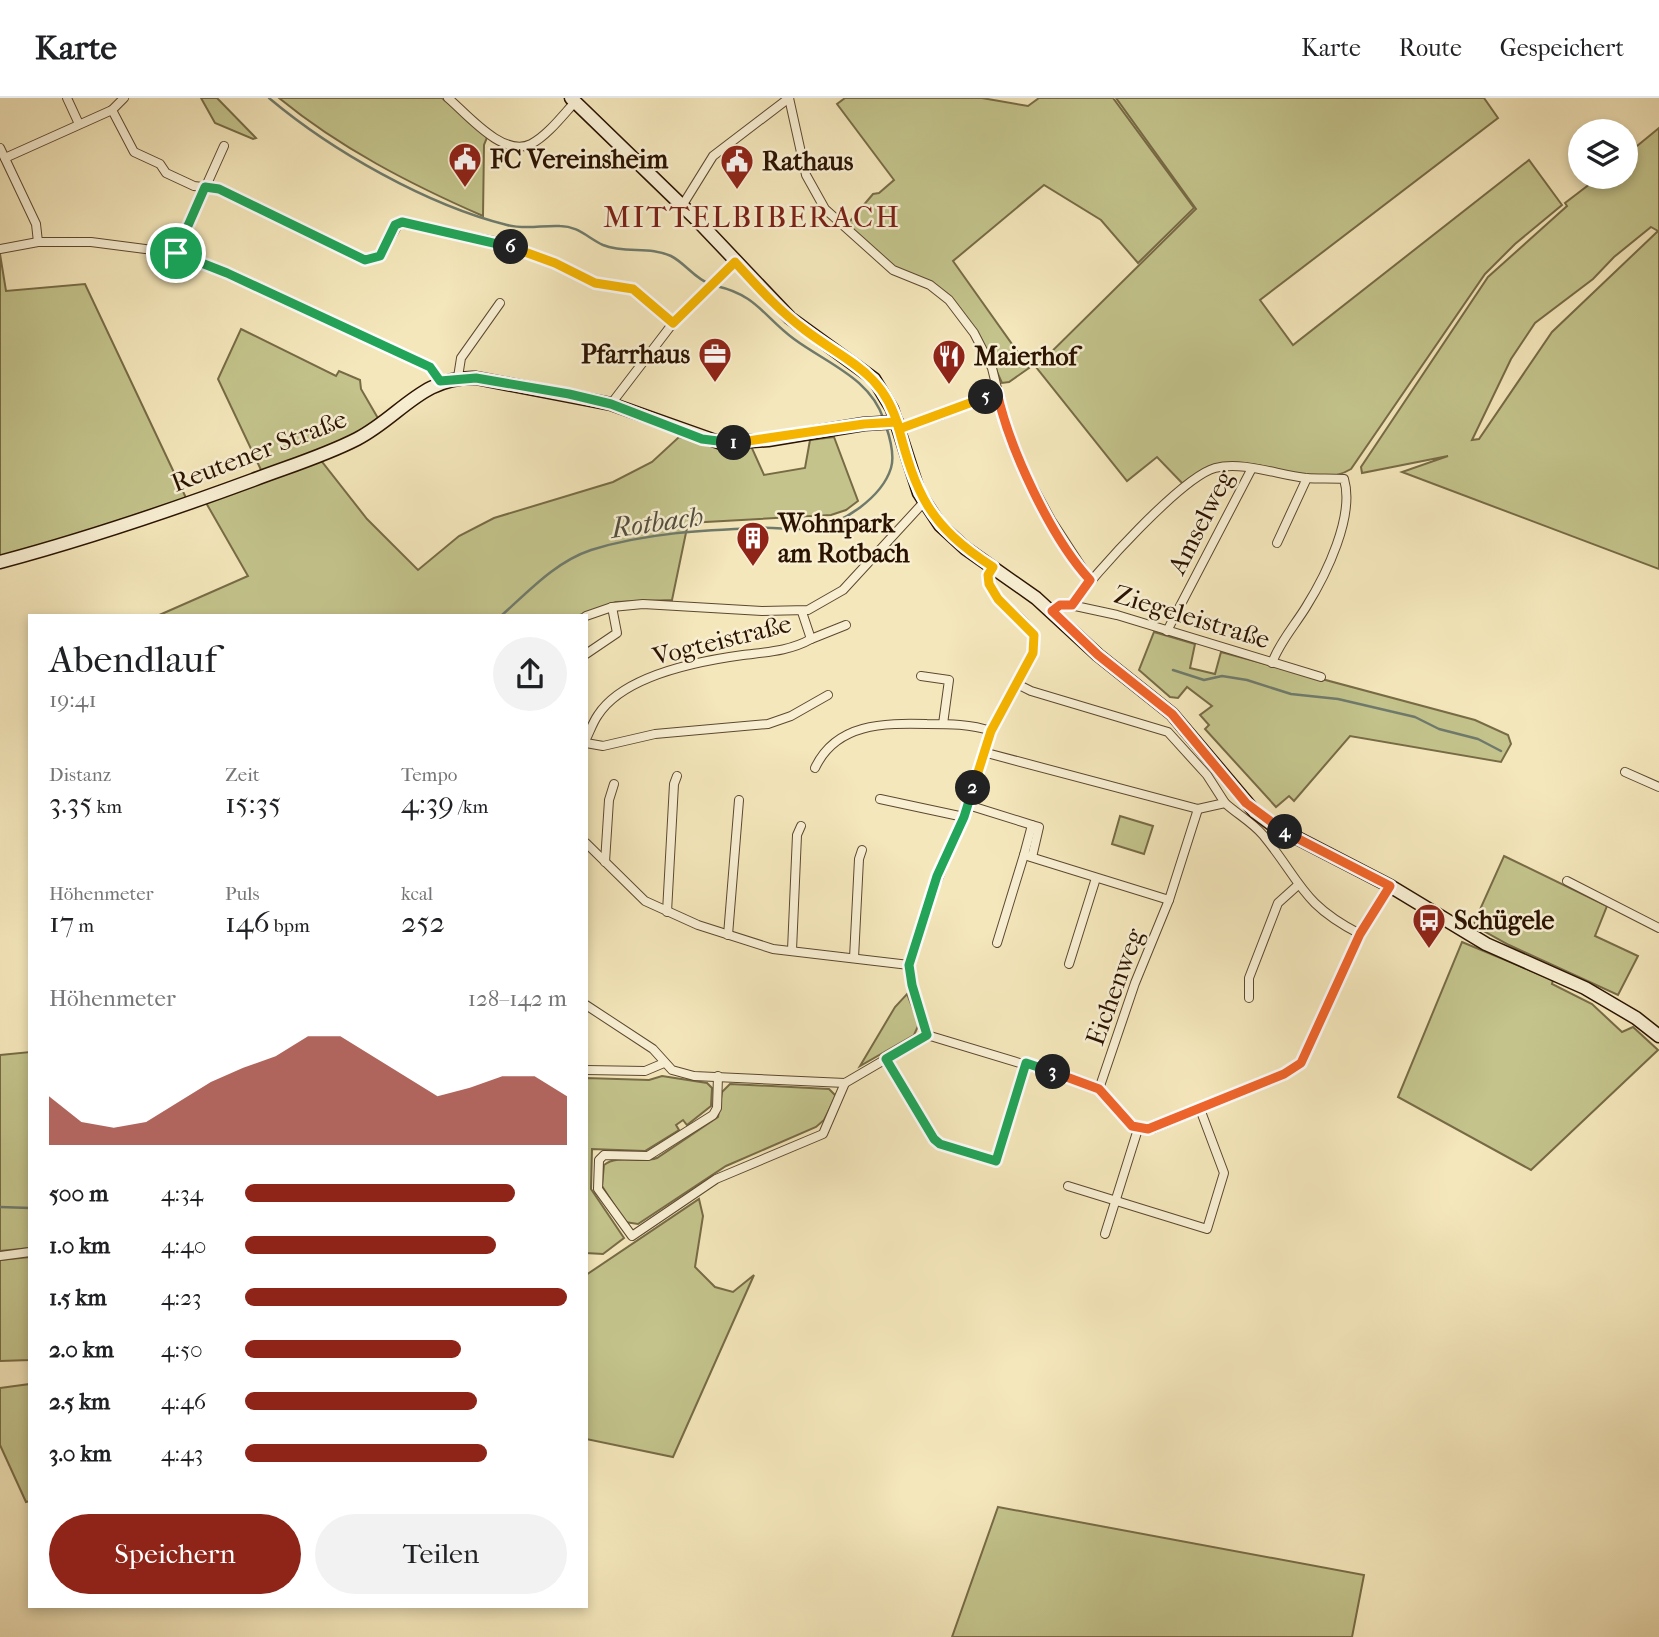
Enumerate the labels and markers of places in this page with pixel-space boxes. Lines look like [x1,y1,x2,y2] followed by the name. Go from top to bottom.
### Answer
[446,140,484,189] public building icon: FC Vereinsheim
[718,142,756,191] public building icon: Rathaus
[489,144,668,175] place label: FC Vereinsheim
[762,146,854,177] place label: Rathaus
[146,223,206,283] pin
[494,230,528,264] pin: 6
[696,335,734,384] office icon: Pfarrhaus
[930,337,968,386] restaurant icon: Maierhof
[581,339,690,370] place label: Pfarrhaus
[974,341,1083,372] place label: Maierhof
[968,380,1004,414] pin: 5
[716,426,752,460] pin: 1
[777,508,910,569] place label: Wohnpark am Rotbach
[734,519,772,568] building icon: Wohnpark am Rotbach
[956,770,990,806] pin: 2
[1268,814,1302,850] pin: 4
[1410,901,1448,950] bus stop icon: Schügele
[1454,905,1554,936] place label: Schügele
[1036,1054,1070,1090] pin: 3

